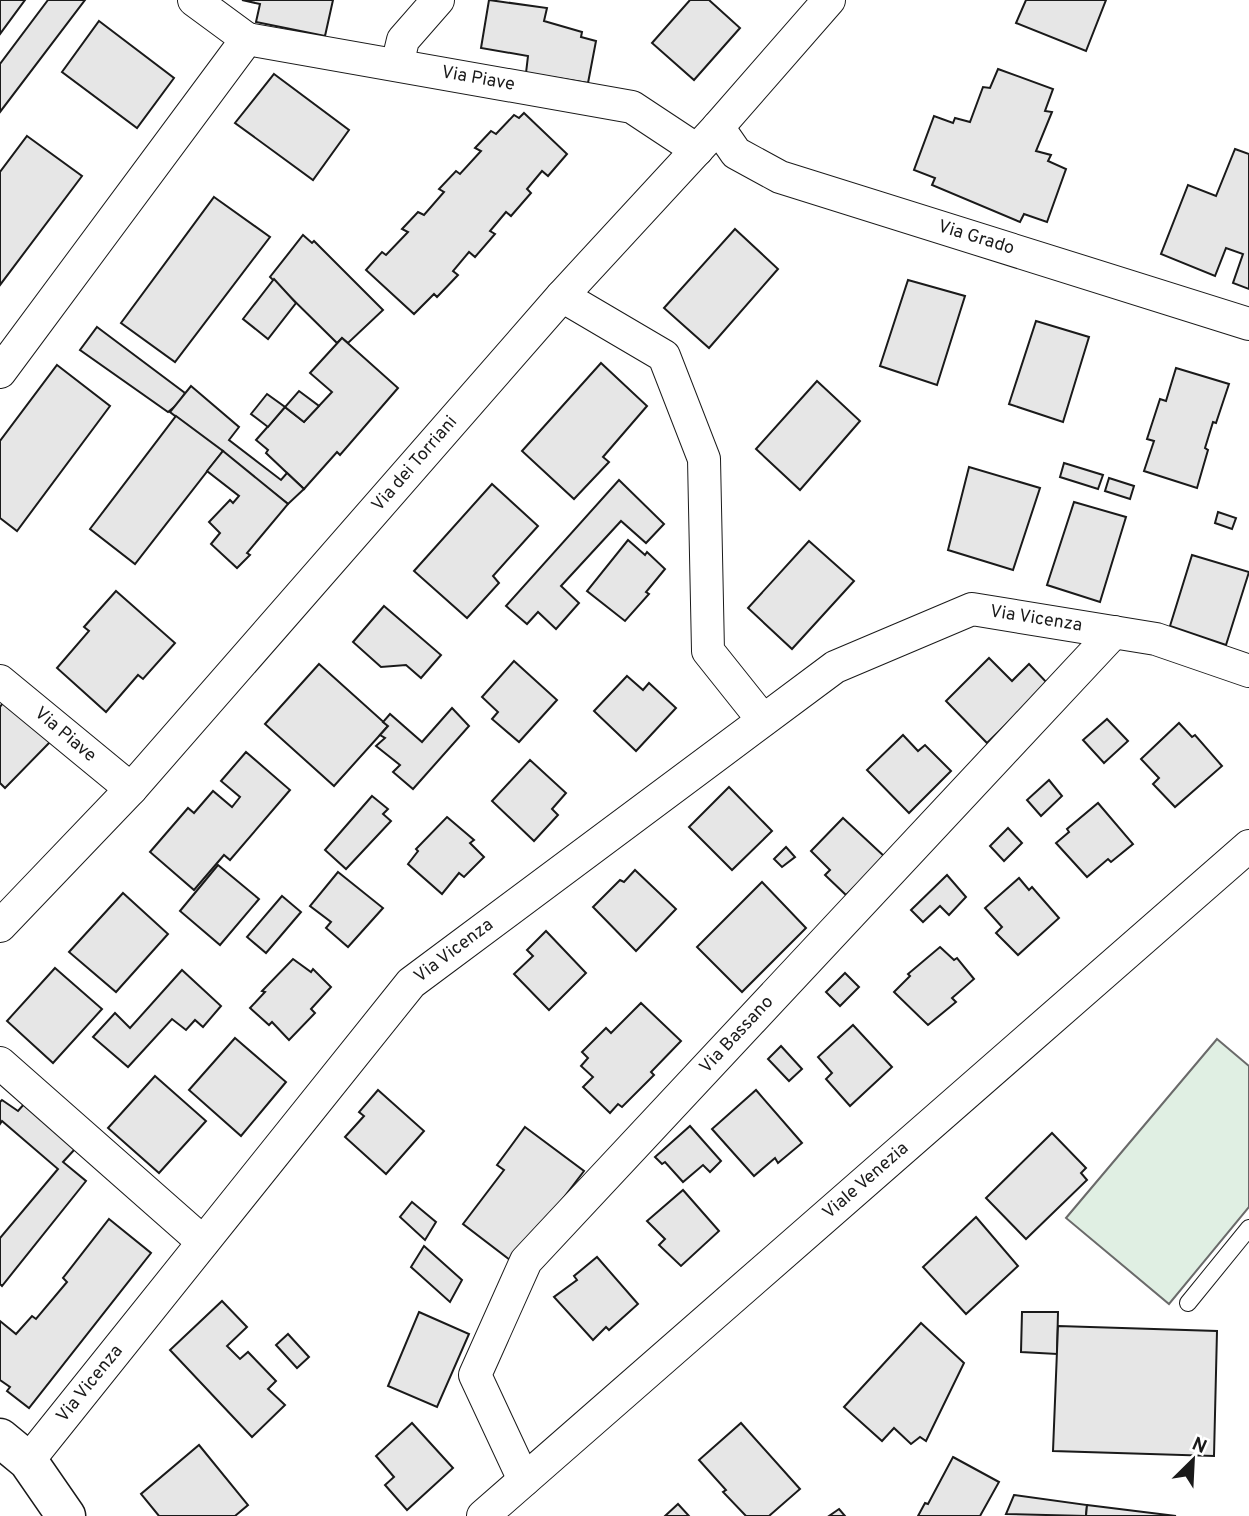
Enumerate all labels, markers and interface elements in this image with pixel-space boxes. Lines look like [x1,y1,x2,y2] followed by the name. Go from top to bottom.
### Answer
[439,61,517,97] street label: Via Piave
[935,215,1017,261] street label: Via Grado
[367,411,463,517] street label: Via dei Torriani
[988,600,1084,638] street label: Via Vicenza
[29,702,101,768] street label: Via Piave
[410,914,498,988] street label: Via Vicenza
[695,991,779,1079] street label: Via Bassano
[818,1137,914,1225] street label: Viale Venezia
[52,1341,128,1427] street label: Via Vicenza
[1158,1425,1228,1495] north arrow
[1188,1433,1210,1460] text: N

